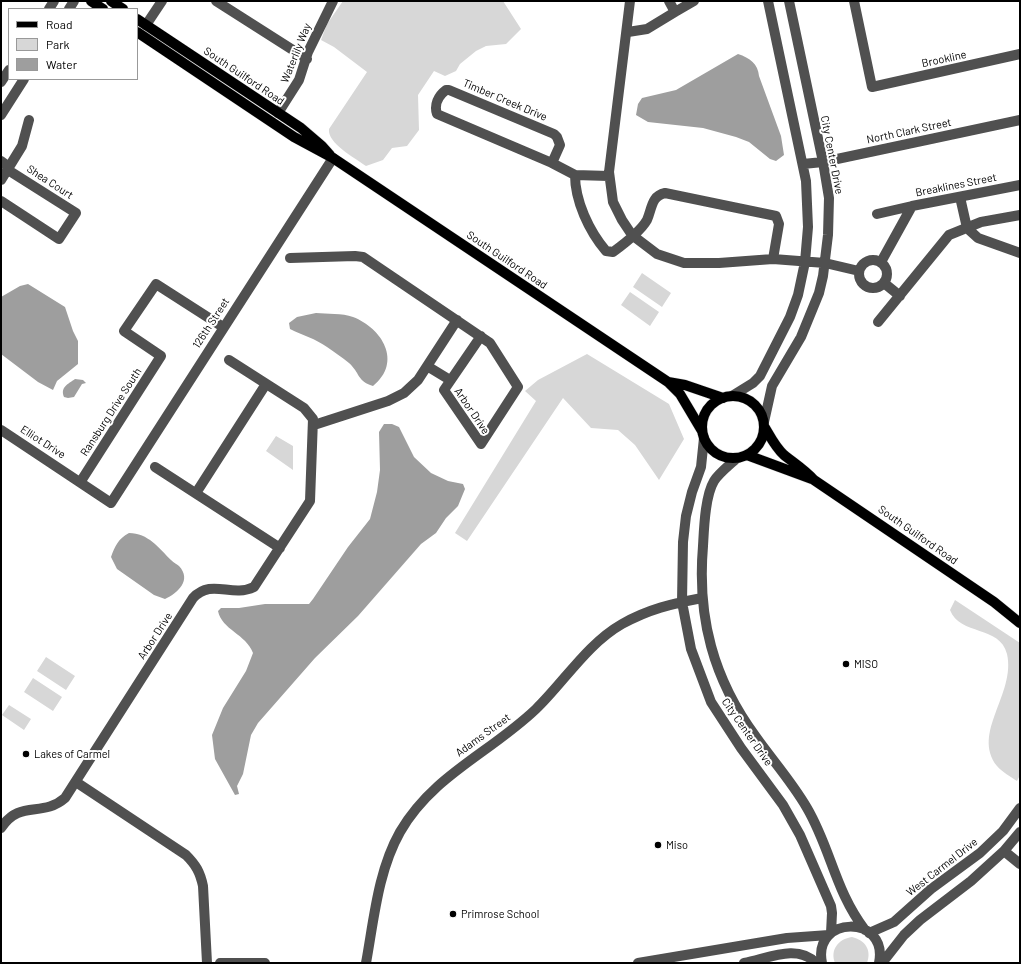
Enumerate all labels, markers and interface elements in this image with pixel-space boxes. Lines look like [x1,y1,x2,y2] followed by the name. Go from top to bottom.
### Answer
[8,8,138,80] legend
[46,17,73,31] text: Road
[278,21,314,85] street label: Waterlily Way
[46,37,70,51] text: Park
[201,44,287,108] street label: South Guilford Road
[920,48,968,70] street label: Brookline
[46,57,77,71] text: Water
[461,76,549,124] street label: Timber Creek Drive
[818,115,846,195] street label: City Center Drive
[865,116,953,146] street label: North Clark Street
[24,162,76,202] street label: Shea Court
[914,171,998,199] street label: Breaklines Street
[464,228,550,292] street label: South Guilford Road
[190,295,232,351] street label: 126th Street
[78,365,144,459] street label: Ransburg Drive South
[452,385,492,437] street label: Arbor Drive
[18,423,68,461] street label: Elliot Drive
[876,503,960,567] street label: South Guilford Road
[135,610,175,662] street label: Arbor Drive
[854,657,878,671] place label: MISO
[841,659,851,669] marker: MISO
[719,696,775,768] street label: City Center Drive
[453,711,513,759] street label: Adams Street
[34,747,110,761] place label: Lakes of Carmel
[21,749,31,759] marker: Lakes of Carmel
[904,835,980,899] street label: West Carmel Drive
[666,838,688,852] place label: Miso
[653,840,663,850] marker: Miso
[461,907,539,921] place label: Primrose School
[448,909,458,919] marker: Primrose School

